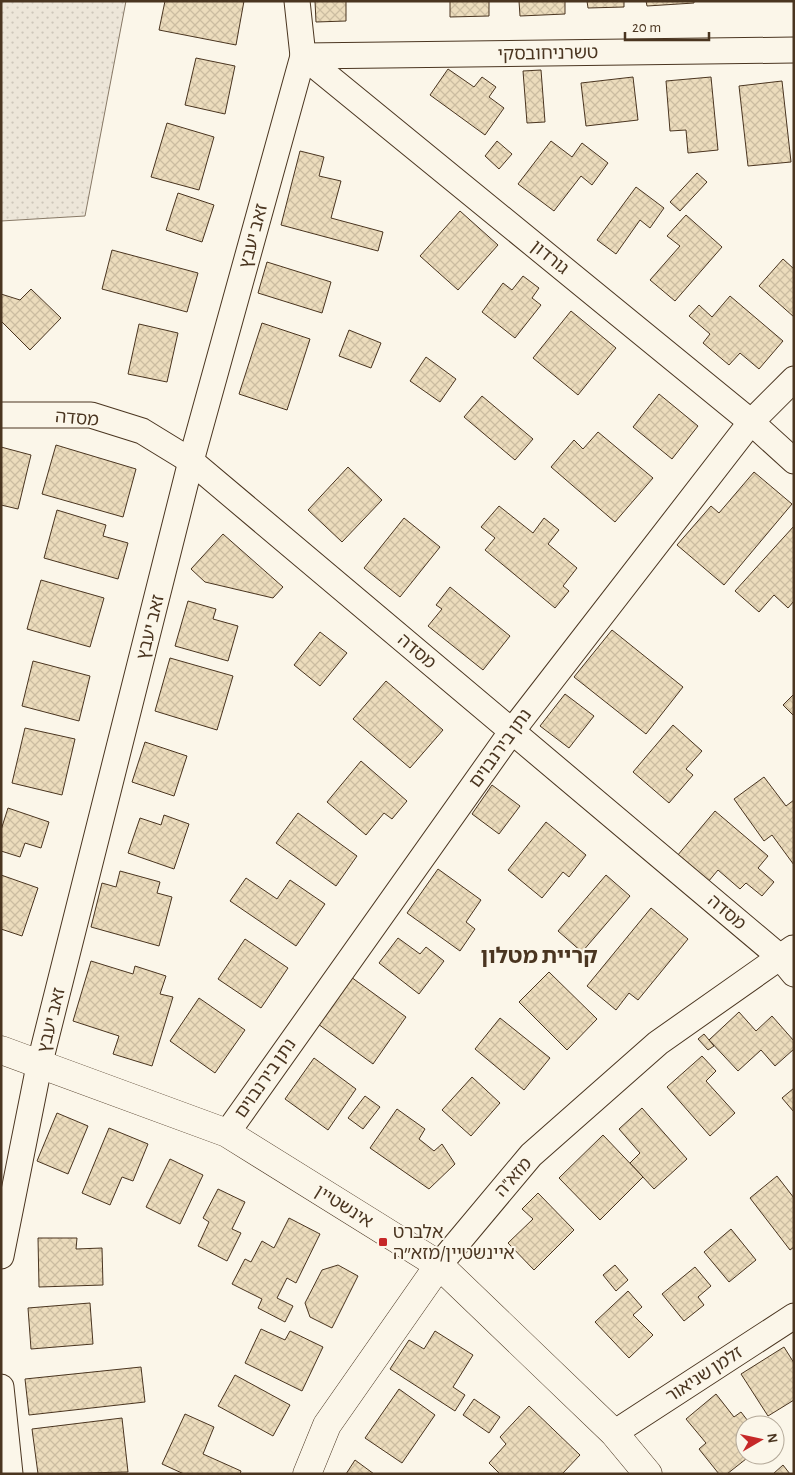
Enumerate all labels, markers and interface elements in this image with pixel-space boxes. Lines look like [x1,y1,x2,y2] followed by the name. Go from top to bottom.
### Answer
[625,10,709,42] scale bar
[632,20,661,35] text: 20 m
[498,44,599,64] street label: טשרניחובסקי
[237,202,271,271] street label: זאב יעבץ
[527,237,572,278] street label: גורדון
[54,408,100,430] street label: מסדה
[134,593,168,662] street label: זאב יעבץ
[394,631,439,673] street label: מסדה
[466,706,535,791] street label: נתן בירנבוים
[704,892,749,934] street label: מסדה
[480,945,598,967] district label: קריית מטלון
[35,986,69,1055] street label: זאב יעבץ
[232,1036,300,1122] street label: נתן בירנבוים
[492,1154,536,1201] street label: מזא"ה
[311,1182,375,1231] street label: אינשטיין
[393,1223,515,1263] place label: אלברט איינשטיין/מזא״ה
[377,1236,389,1248] marker: אלברט איינשטיין/מזא״ה
[663,1343,746,1406] street label: זלמן שניאור
[735,1415,785,1465] north arrow
[764,1432,780,1444] text: N

